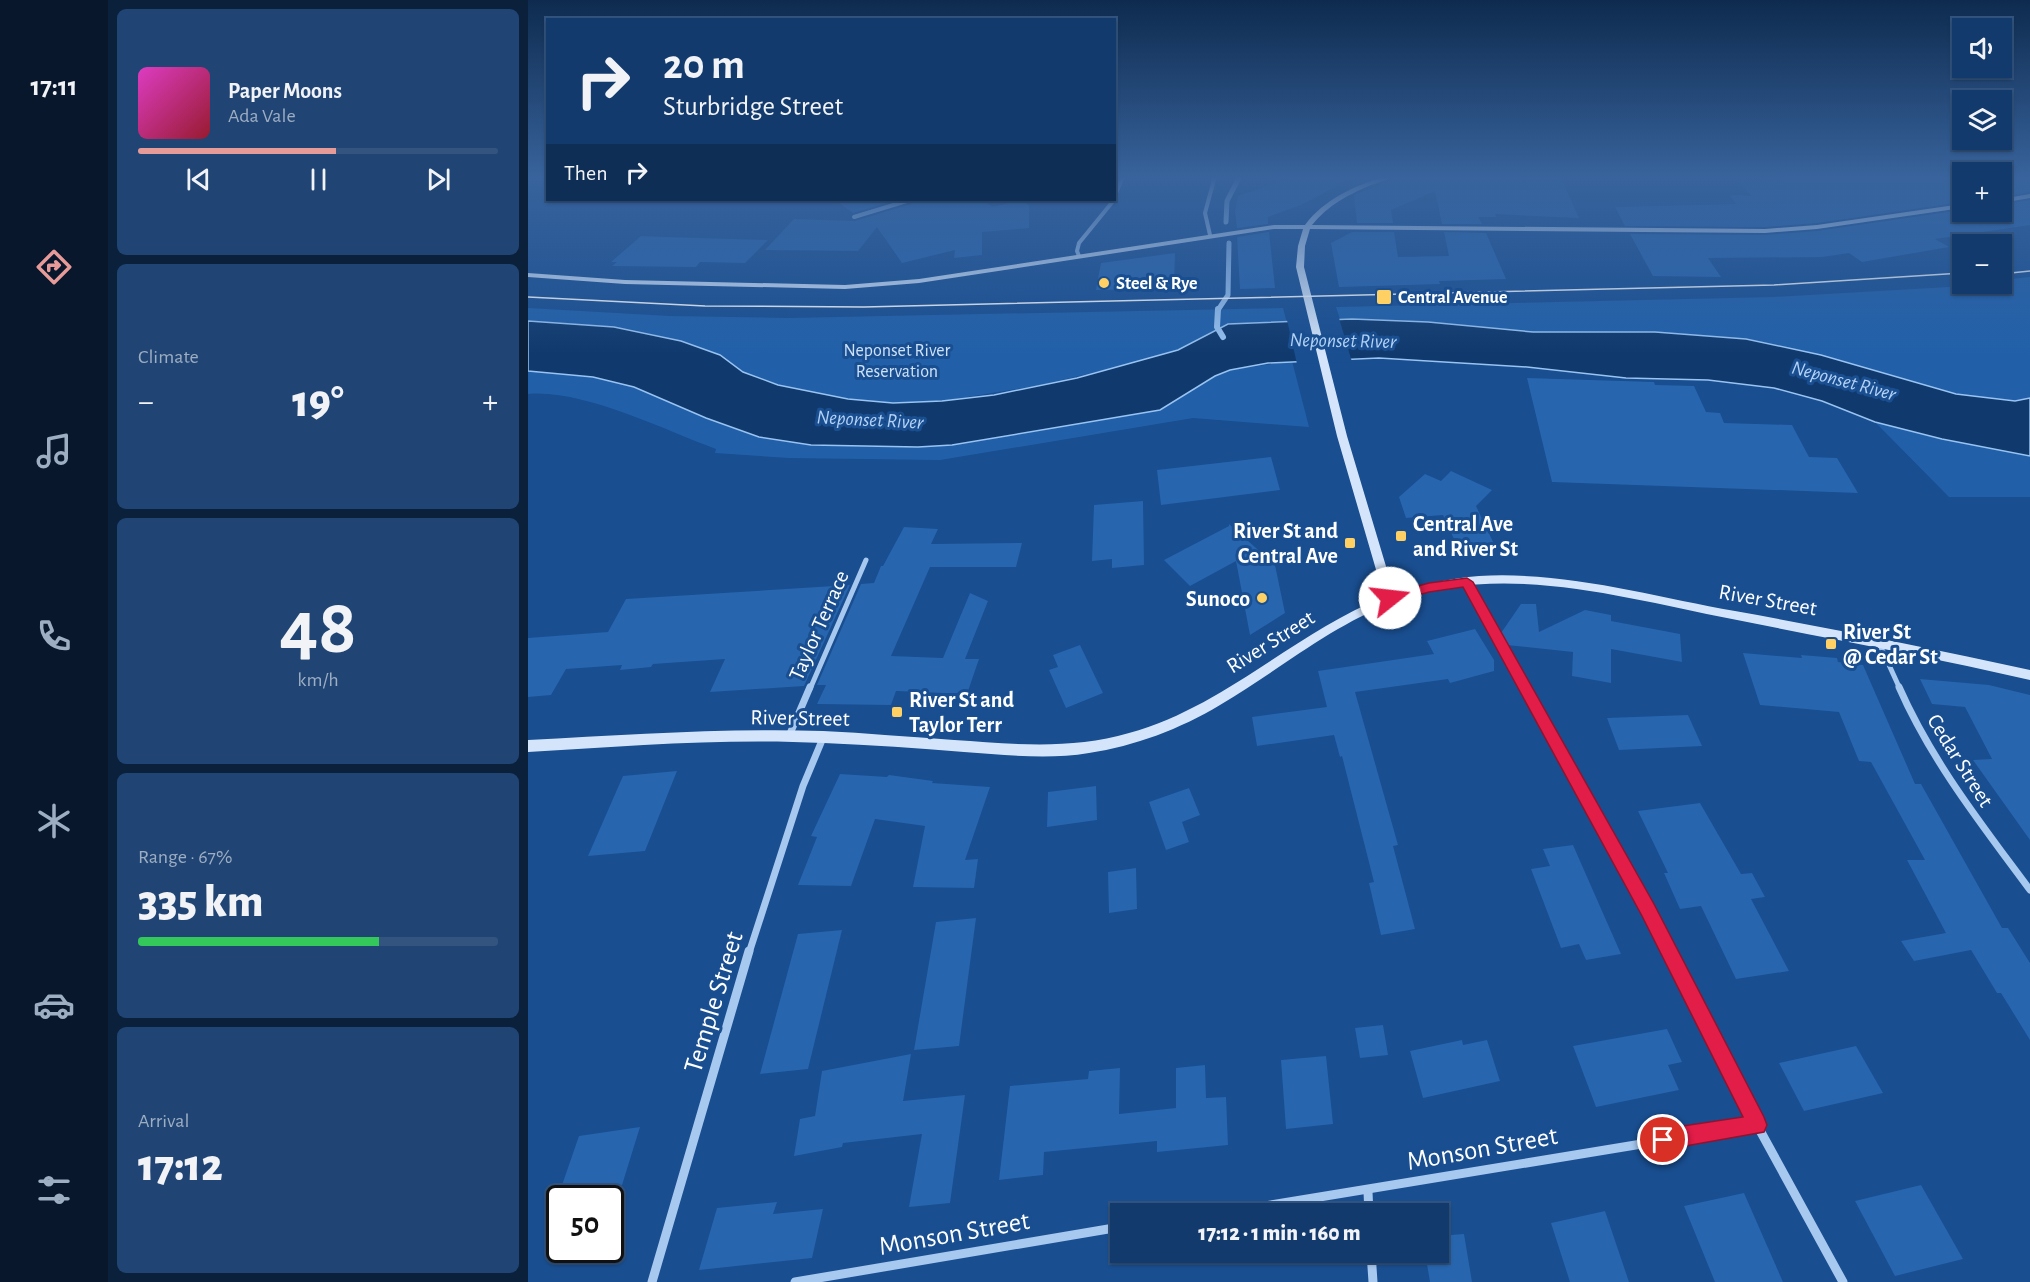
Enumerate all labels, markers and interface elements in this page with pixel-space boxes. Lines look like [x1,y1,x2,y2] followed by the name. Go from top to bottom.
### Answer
[1952,18,2012,294] map controls
[1952,18,2012,78] button: sound
[564,42,642,120] icon: right
[663,44,745,86] text: 20 m
[30,73,78,100] text: 17:11
[228,80,342,102] text: Paper Moons
[1952,90,2012,150] button: layers
[663,93,843,120] text: Sturbridge Street
[228,106,296,126] text: Ada Vale
[620,156,653,189] icon: right
[564,162,608,184] text: Then
[1952,162,2012,222] button: +
[182,163,215,196] icon: previous
[302,163,335,196] icon: pause
[422,163,455,196] icon: next
[1952,234,2012,294] button: −
[33,246,75,288] icon: directions
[1116,275,1197,293] place label: Steel & Rye
[1097,276,1111,290] marker: Steel & Rye
[1375,288,1393,306] marker: Central Avenue
[1398,289,1507,307] place label: Central Avenue
[1289,330,1397,352] water label: Neponset River
[844,342,951,381] park label: Neponset River Reservation
[138,347,199,367] text: Climate
[1790,357,1898,405] water label: Neponset River
[292,380,344,425] text: 19°
[138,386,154,419] text: −
[482,386,498,419] text: +
[816,407,924,433] water label: Neponset River
[33,430,75,472] icon: music
[1413,513,1519,560] place label: Central Ave and River St
[1233,520,1338,567] place label: River St and Central Ave
[1394,529,1408,543] marker: Central Ave and River St
[1343,536,1357,550] marker: River St and Central Ave
[1358,566,1422,630] position arrow
[785,567,853,684] street label: Taylor Terrace
[1717,581,1819,619] street label: River Street
[1186,588,1250,610] place label: Sunoco
[279,590,357,668] text: 48
[1255,591,1269,605] marker: Sunoco
[1223,606,1318,677] street label: River Street
[33,615,75,657] icon: phone
[1843,621,1938,668] place label: River St @ Cedar St
[1824,637,1838,651] marker: River St @ Cedar St
[297,670,339,690] text: km/h
[909,689,1014,737] place label: River St and Taylor Terr
[890,705,904,719] marker: River St and Taylor Terr
[750,706,850,730] street label: River Street
[1923,710,1997,811] street label: Cedar Street
[33,800,75,842] icon: climate
[138,847,232,867] text: Range · 67%
[138,880,263,925] text: 335 km
[679,928,748,1076] street label: Temple Street
[33,984,75,1026] icon: car
[138,1111,189,1131] text: Arrival
[1637,1114,1688,1165] pin
[1405,1122,1560,1175] street label: Monson Street
[1646,1123,1679,1156] icon: arrive
[138,1144,223,1189] text: 17:12
[33,1169,75,1211] icon: filters
[546,1185,624,1263] speed limit sign: 50
[877,1207,1032,1260] street label: Monson Street
[1198,1222,1361,1244] text: 17:12 · 1 min · 160 m

